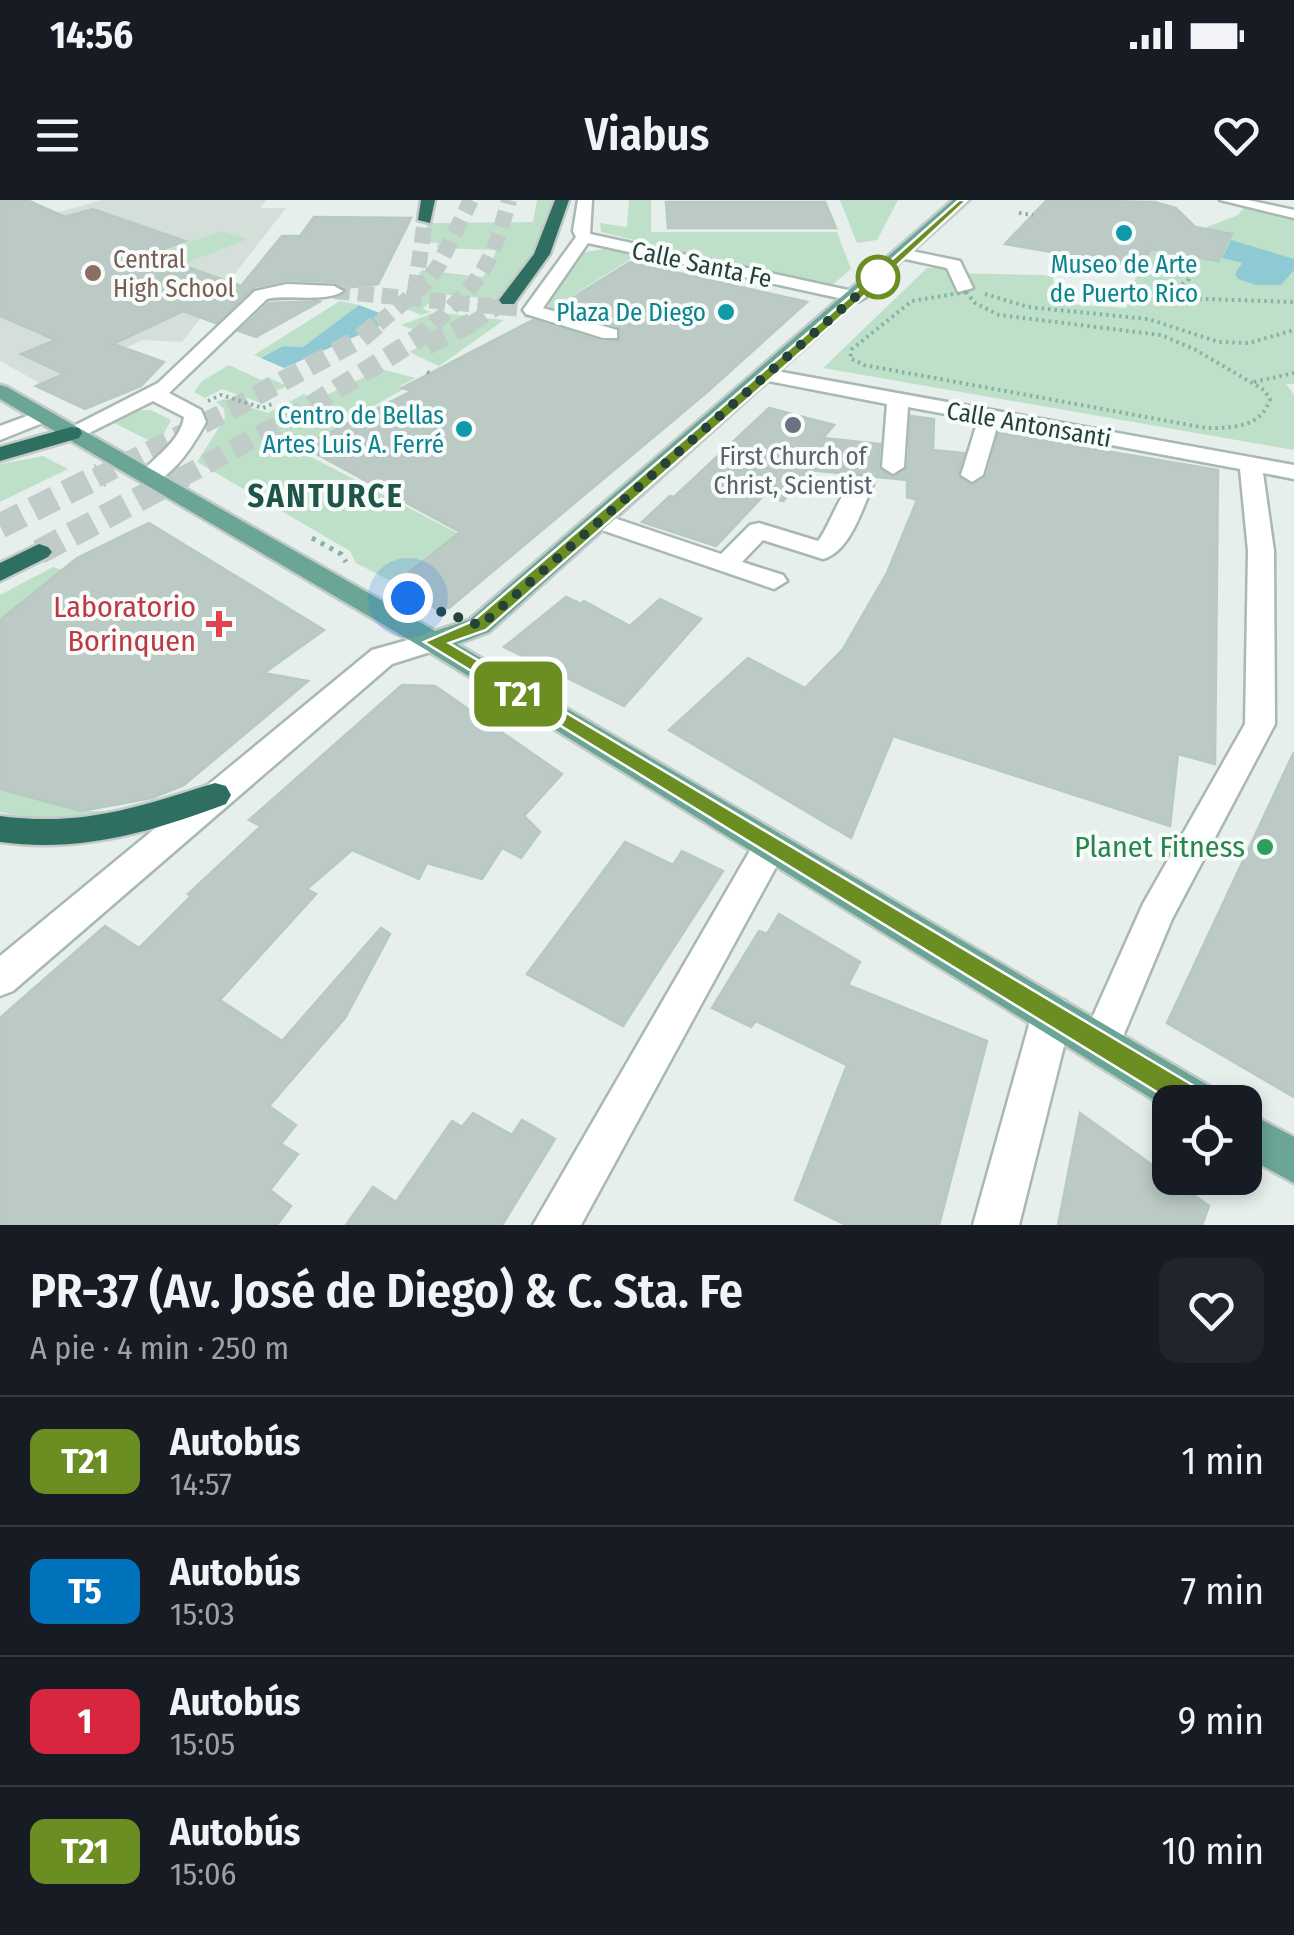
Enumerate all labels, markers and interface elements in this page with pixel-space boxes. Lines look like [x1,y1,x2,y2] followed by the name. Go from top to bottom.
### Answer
[50,12,133,58] text: 14:56
[30,108,85,163] icon: menu
[585,108,709,162] text: Viabus
[1209,108,1264,163] icon: heart
[1113,222,1135,244] marker: Museo de Arte de Puerto Rico
[629,236,774,294] street label: Calle Santa Fe
[113,245,235,304] place label: Central High School
[1050,250,1198,309] place label: Museo de Arte de Puerto Rico
[857,256,899,298] unlabelled marker
[82,262,104,284] marker: Central High School
[556,298,706,328] place label: Plaza De Diego
[715,301,737,323] marker: Plaza De Diego
[944,396,1113,454] street label: Calle Antonsanti
[263,401,444,460] place label: Centro de Bellas Artes Luis A. Ferré
[782,414,804,436] marker: First Church of Christ, Scientist
[453,418,475,440] marker: Centro de Bellas Artes Luis A. Ferré
[714,442,873,501] place label: First Church of Christ, Scientist
[248,477,404,515] district label: SANTURCE
[383,573,433,623] your location
[53,589,196,659] place label: Laboratorio Borinquen
[206,611,232,637] marker: Laboratorio Borinquen
[460,662,576,726] line badge: T21
[494,673,542,715] text: T21
[1074,829,1245,865] place label: Planet Fitness
[1254,836,1276,858] marker: Planet Fitness
[1152,1085,1262,1195] map controls
[1152,1085,1262,1195] button: locate
[1159,1258,1264,1363] button: heart
[30,1262,743,1320] text: PR-37 (Av. José de Diego) & C. Sta. Fe
[30,1329,289,1367] text: A pie · 4 min · 250 m
[170,1419,300,1465] text: Autobús
[1181,1438,1264,1484] text: 1 min
[61,1440,109,1482] text: T21
[170,1465,232,1503] text: 14:57
[170,1549,300,1595] text: Autobús
[1181,1568,1264,1614] text: 7 min
[68,1570,102,1612] text: T5
[170,1595,235,1633] text: 15:03
[170,1679,300,1725] text: Autobús
[1178,1698,1264,1744] text: 9 min
[78,1700,92,1742] text: 1
[170,1725,235,1763] text: 15:05
[170,1809,300,1855] text: Autobús
[1162,1828,1264,1874] text: 10 min
[61,1830,109,1872] text: T21
[170,1855,237,1893] text: 15:06

